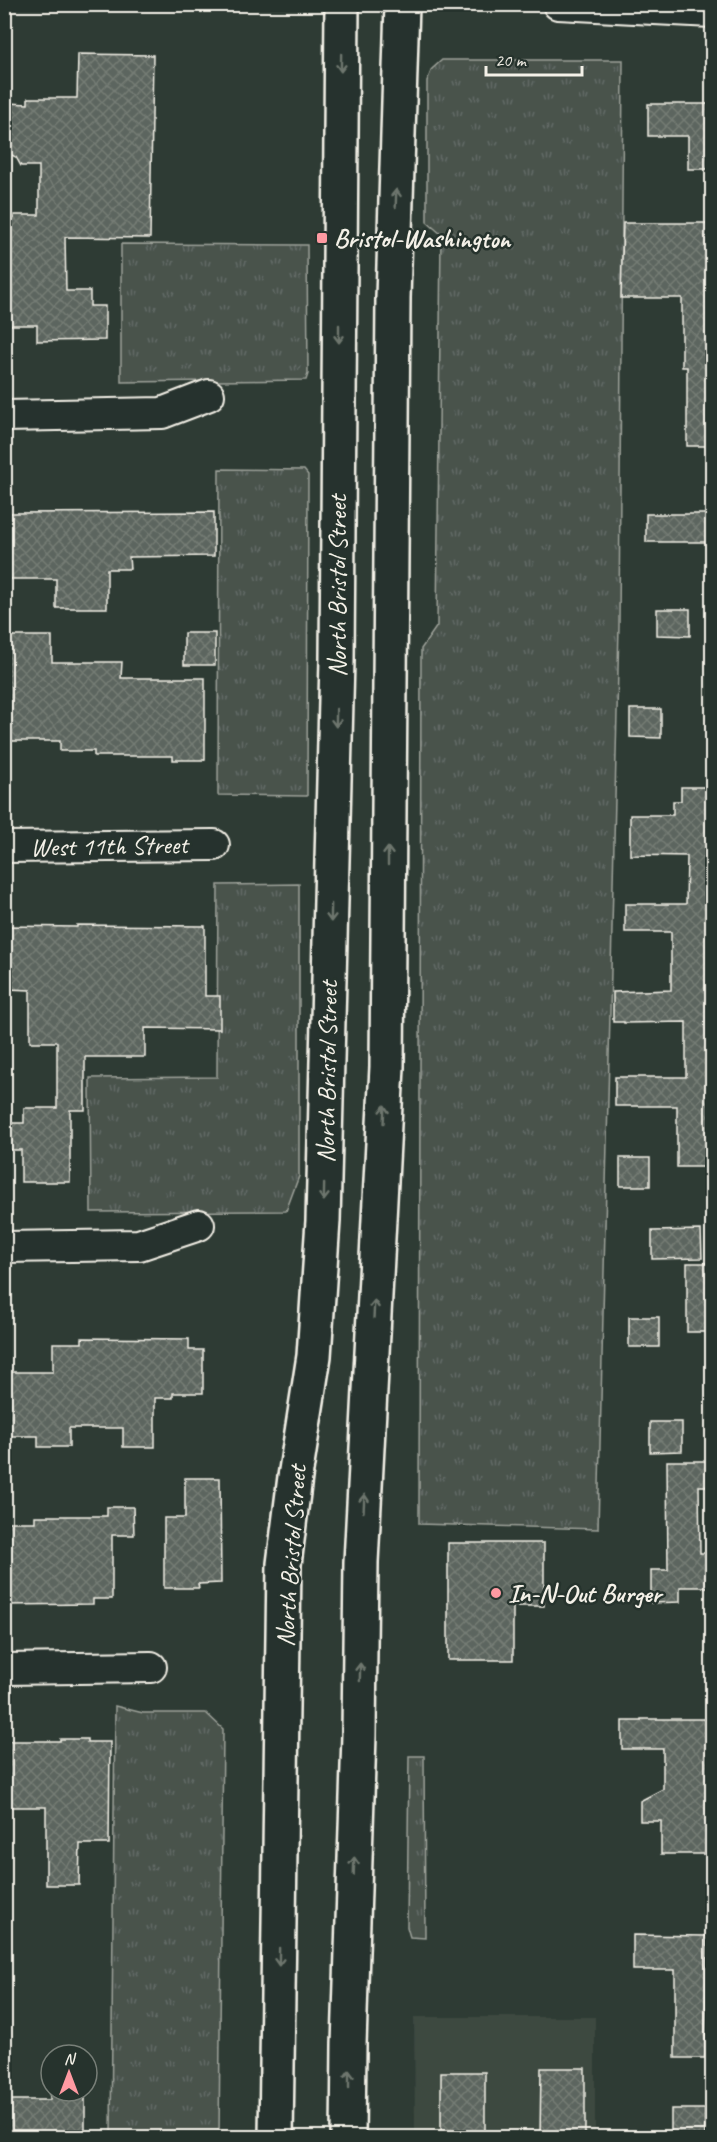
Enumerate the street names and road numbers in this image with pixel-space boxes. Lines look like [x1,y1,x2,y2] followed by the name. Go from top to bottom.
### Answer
[321,493,354,677] street label: North Bristol Street
[30,828,190,864] street label: West 11th Street
[309,978,345,1163] street label: North Bristol Street
[268,1462,314,1648] street label: North Bristol Street

